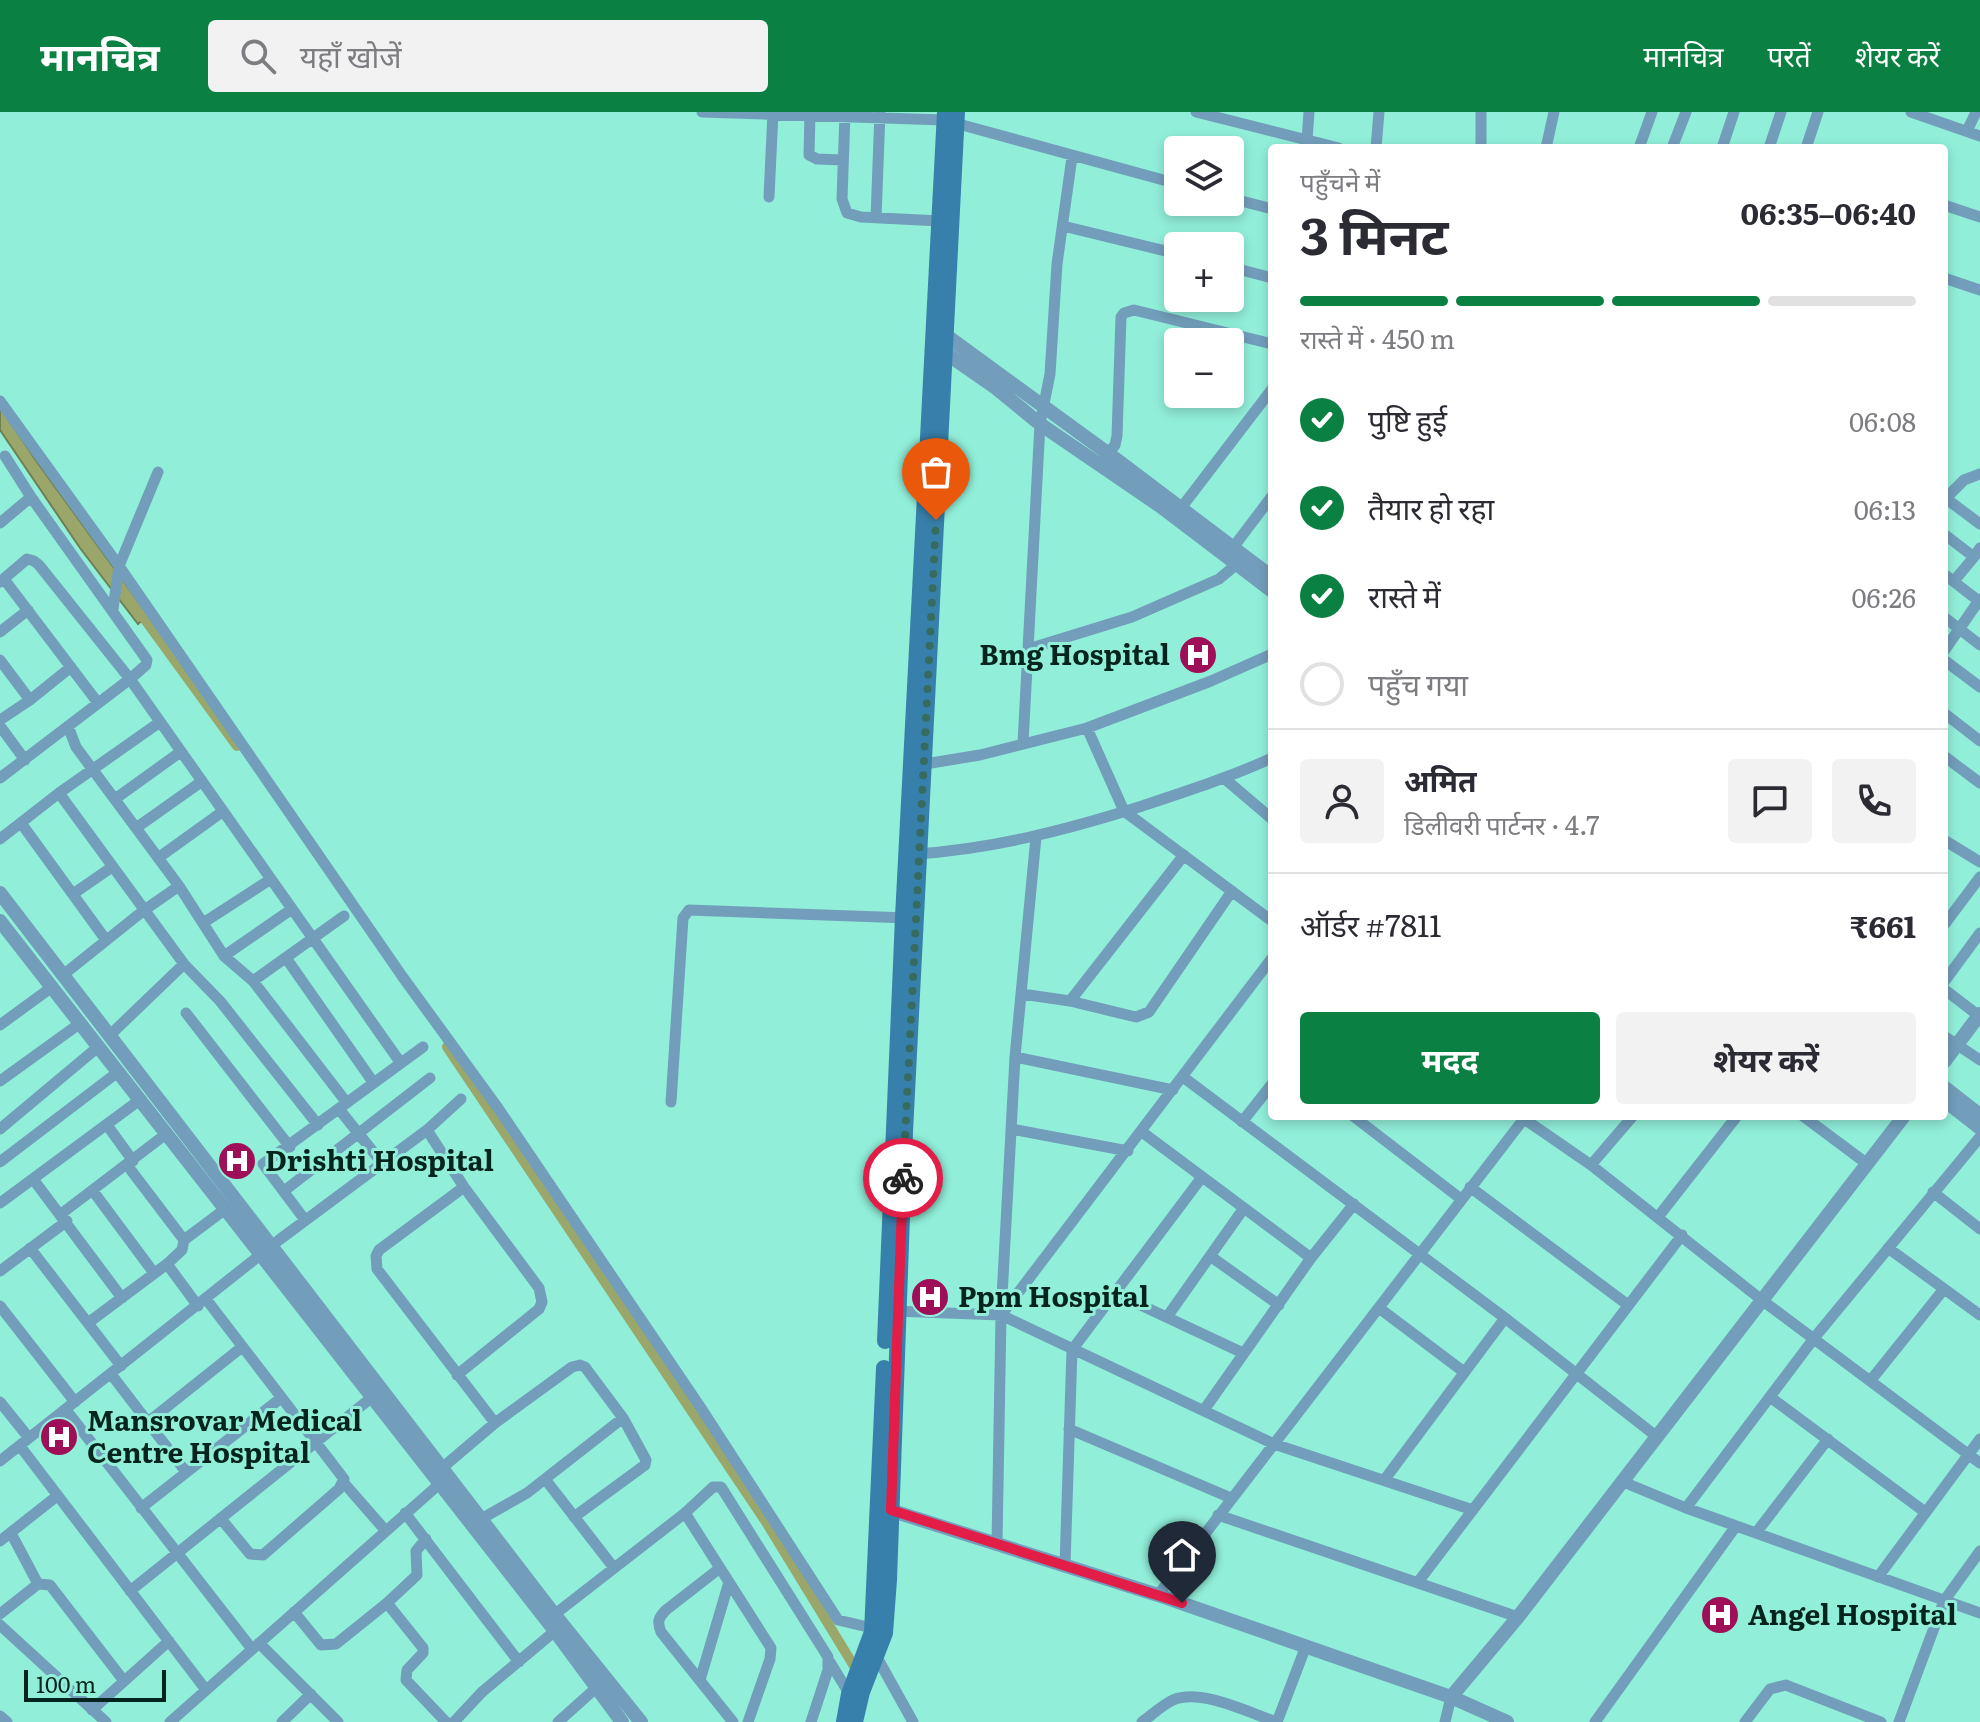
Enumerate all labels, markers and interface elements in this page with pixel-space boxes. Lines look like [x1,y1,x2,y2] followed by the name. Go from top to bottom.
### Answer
[208,20,768,92] search box
[40,26,160,83] text: मानचित्र
[300,33,401,77] text: यहाँ खोजें
[236,34,280,78] icon: search
[1643,34,1723,76] text: मानचित्र
[1767,34,1811,76] text: परतें
[1855,34,1940,76] text: शेयर करें
[1164,136,1244,408] map controls
[1164,136,1244,216] button: layers
[1300,161,1380,200] text: पहुँचने में
[1741,190,1916,234] text: 06:35–06:40
[1300,194,1449,271] text: 3 मिनट
[1164,232,1244,312] button: +
[1300,318,1455,357] text: रास्ते में · 450 m
[1164,328,1244,408] button: −
[1368,397,1447,441] text: पुष्टि हुई
[1300,398,1344,442] icon: check
[1849,401,1916,440] text: 06:08
[902,438,970,520] pin
[914,450,958,494] icon: bag
[1368,485,1494,529] text: तैयार हो रहा
[1300,486,1344,530] icon: check
[1854,489,1916,528] text: 06:13
[1368,573,1441,617] text: रास्ते में
[1300,574,1344,618] icon: check
[1851,577,1916,616] text: 06:26
[979,632,1170,674] place label: Bmg Hospital
[1177,634,1219,676] hospital icon: Bmg Hospital
[1368,661,1468,705] text: पहुँच गया
[1404,757,1477,801] text: अमित
[1300,759,1384,843] button: person
[1728,759,1812,843] button: chat
[1832,759,1916,843] button: phone
[1404,804,1599,843] text: डिलीवरी पार्टनर · 4.7
[1300,902,1441,946] text: ऑर्डर #7811
[1850,903,1916,947] text: ₹661
[1300,1012,1600,1104] button: मदद
[1616,1012,1916,1104] button: शेयर करें
[265,1138,494,1180] place label: Drishti Hospital
[863,1138,943,1218] courier
[216,1140,258,1182] hospital icon: Drishti Hospital
[881,1156,925,1200] icon: bike
[958,1274,1149,1316] place label: Ppm Hospital
[909,1276,951,1318] hospital icon: Ppm Hospital
[87,1398,362,1472] place label: Mansrovar Medical Centre Hospital
[38,1416,80,1458] hospital icon: Mansrovar Medical Centre Hospital
[1148,1521,1216,1603] pin
[1160,1533,1204,1577] icon: home
[1748,1592,1957,1634] place label: Angel Hospital
[1699,1594,1741,1636] hospital icon: Angel Hospital
[24,1666,166,1702] scale bar
[36,1667,96,1700] text: 100 m

